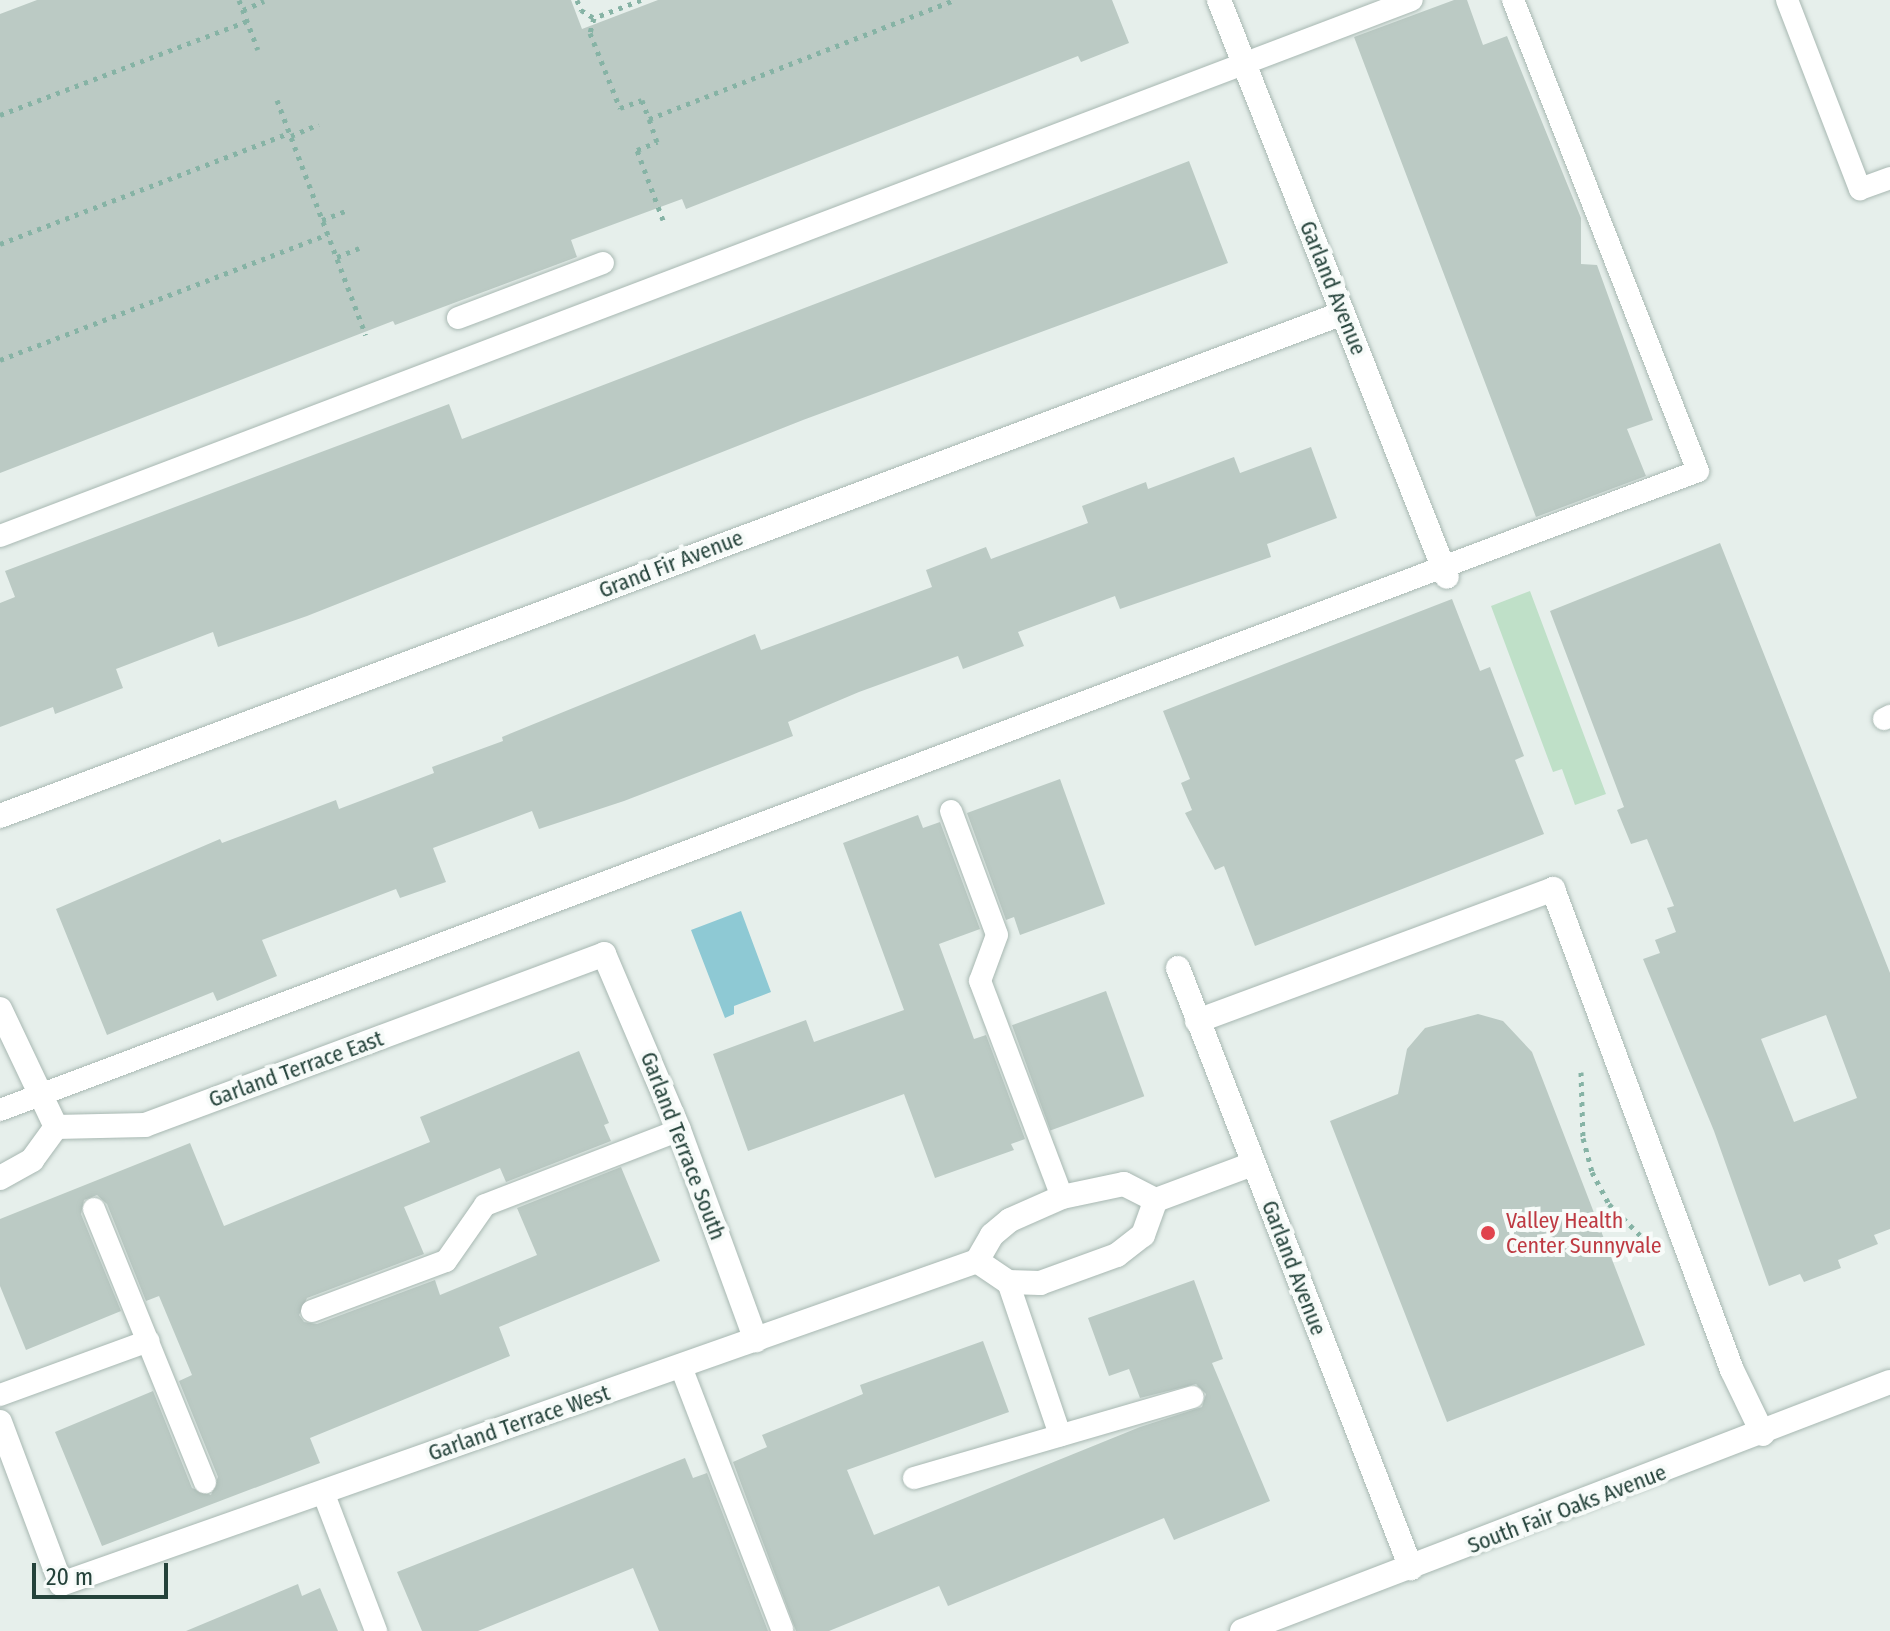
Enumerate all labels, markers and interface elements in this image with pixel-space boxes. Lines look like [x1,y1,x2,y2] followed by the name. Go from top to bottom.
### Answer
[1294,217,1372,359] street label: Garland Avenue
[595,524,747,604] street label: Grand Fir Avenue
[205,1025,387,1113] street label: Garland Terrace East
[635,1048,731,1244] street label: Garland Terrace South
[1256,1197,1332,1339] street label: Garland Avenue
[1506,1207,1662,1258] place label: Valley Health Center Sunnyvale
[1477,1222,1499,1244] marker: Valley Health Center Sunnyvale
[425,1380,613,1466] street label: Garland Terrace West
[1464,1459,1670,1559] street label: South Fair Oaks Avenue
[36,1547,172,1597] scale bar
[46,1563,93,1591] text: 20 m

